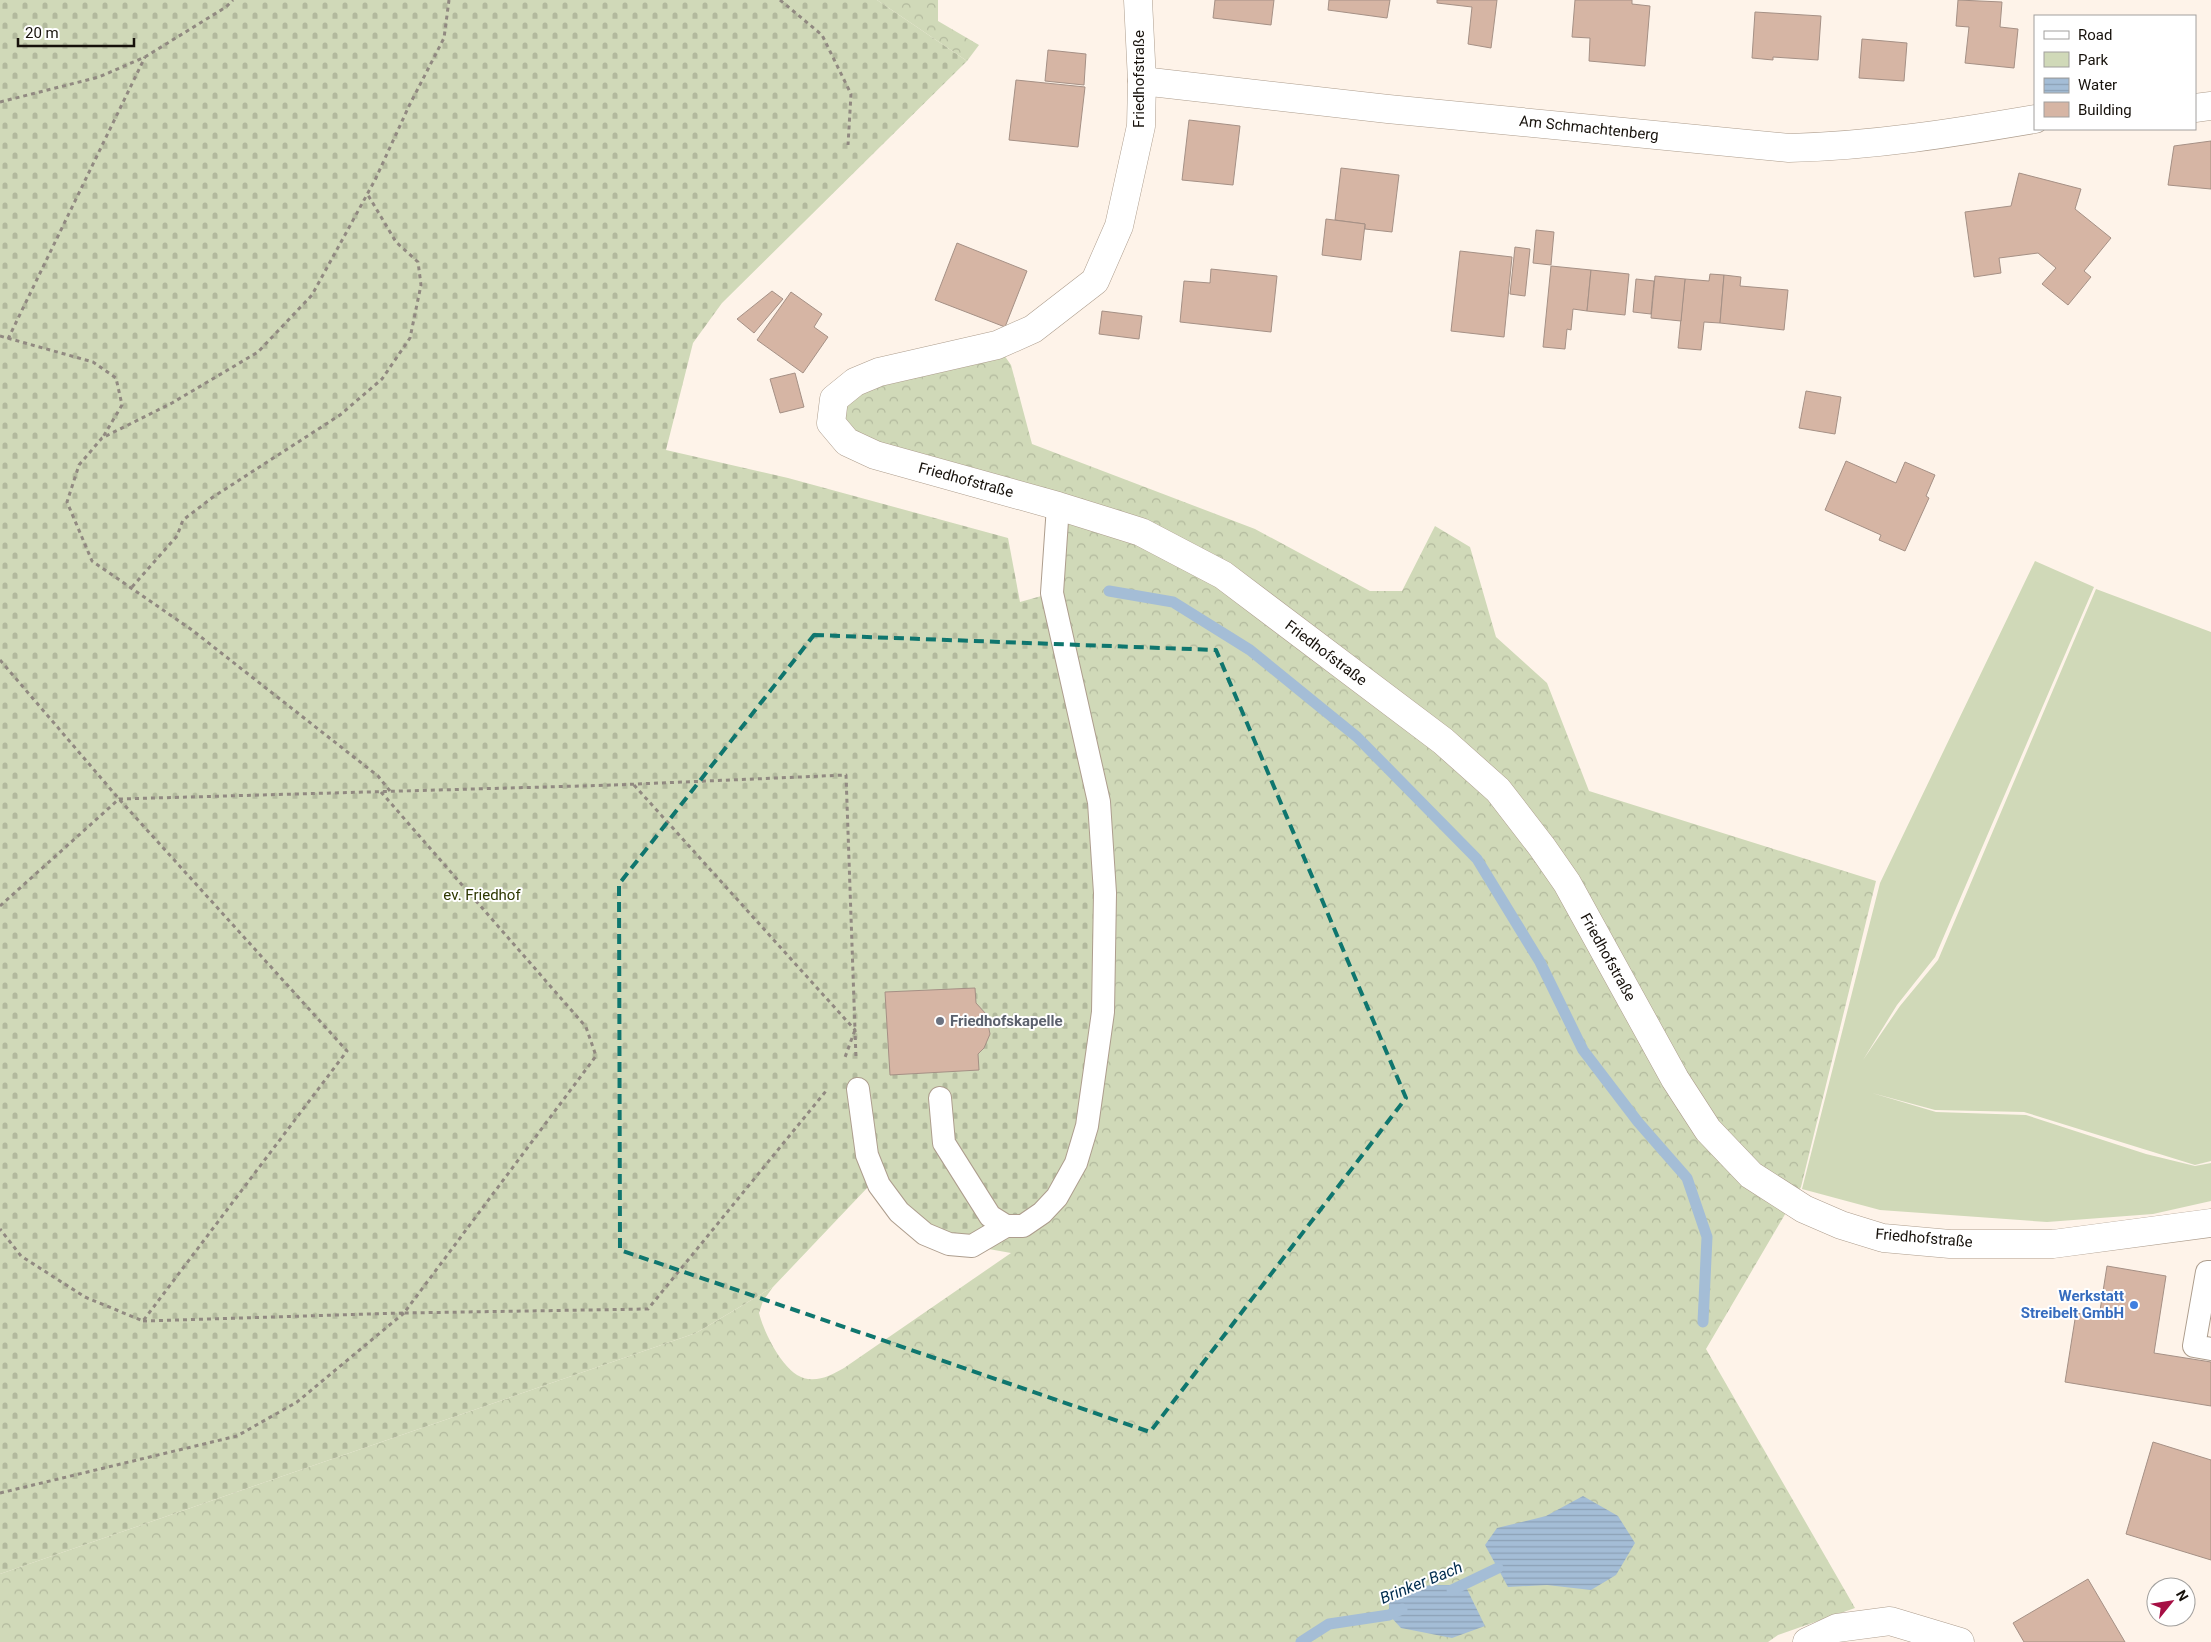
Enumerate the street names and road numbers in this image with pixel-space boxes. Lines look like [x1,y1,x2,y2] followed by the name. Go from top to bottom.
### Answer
[1130,30,1148,128] street label: Friedhofstraße
[1518,112,1660,144] street label: Am Schmachtenberg
[916,459,1016,501] street label: Friedhofstraße
[1282,616,1370,690] street label: Friedhofstraße
[1576,910,1640,1004] street label: Friedhofstraße
[1875,1225,1974,1251] street label: Friedhofstraße

